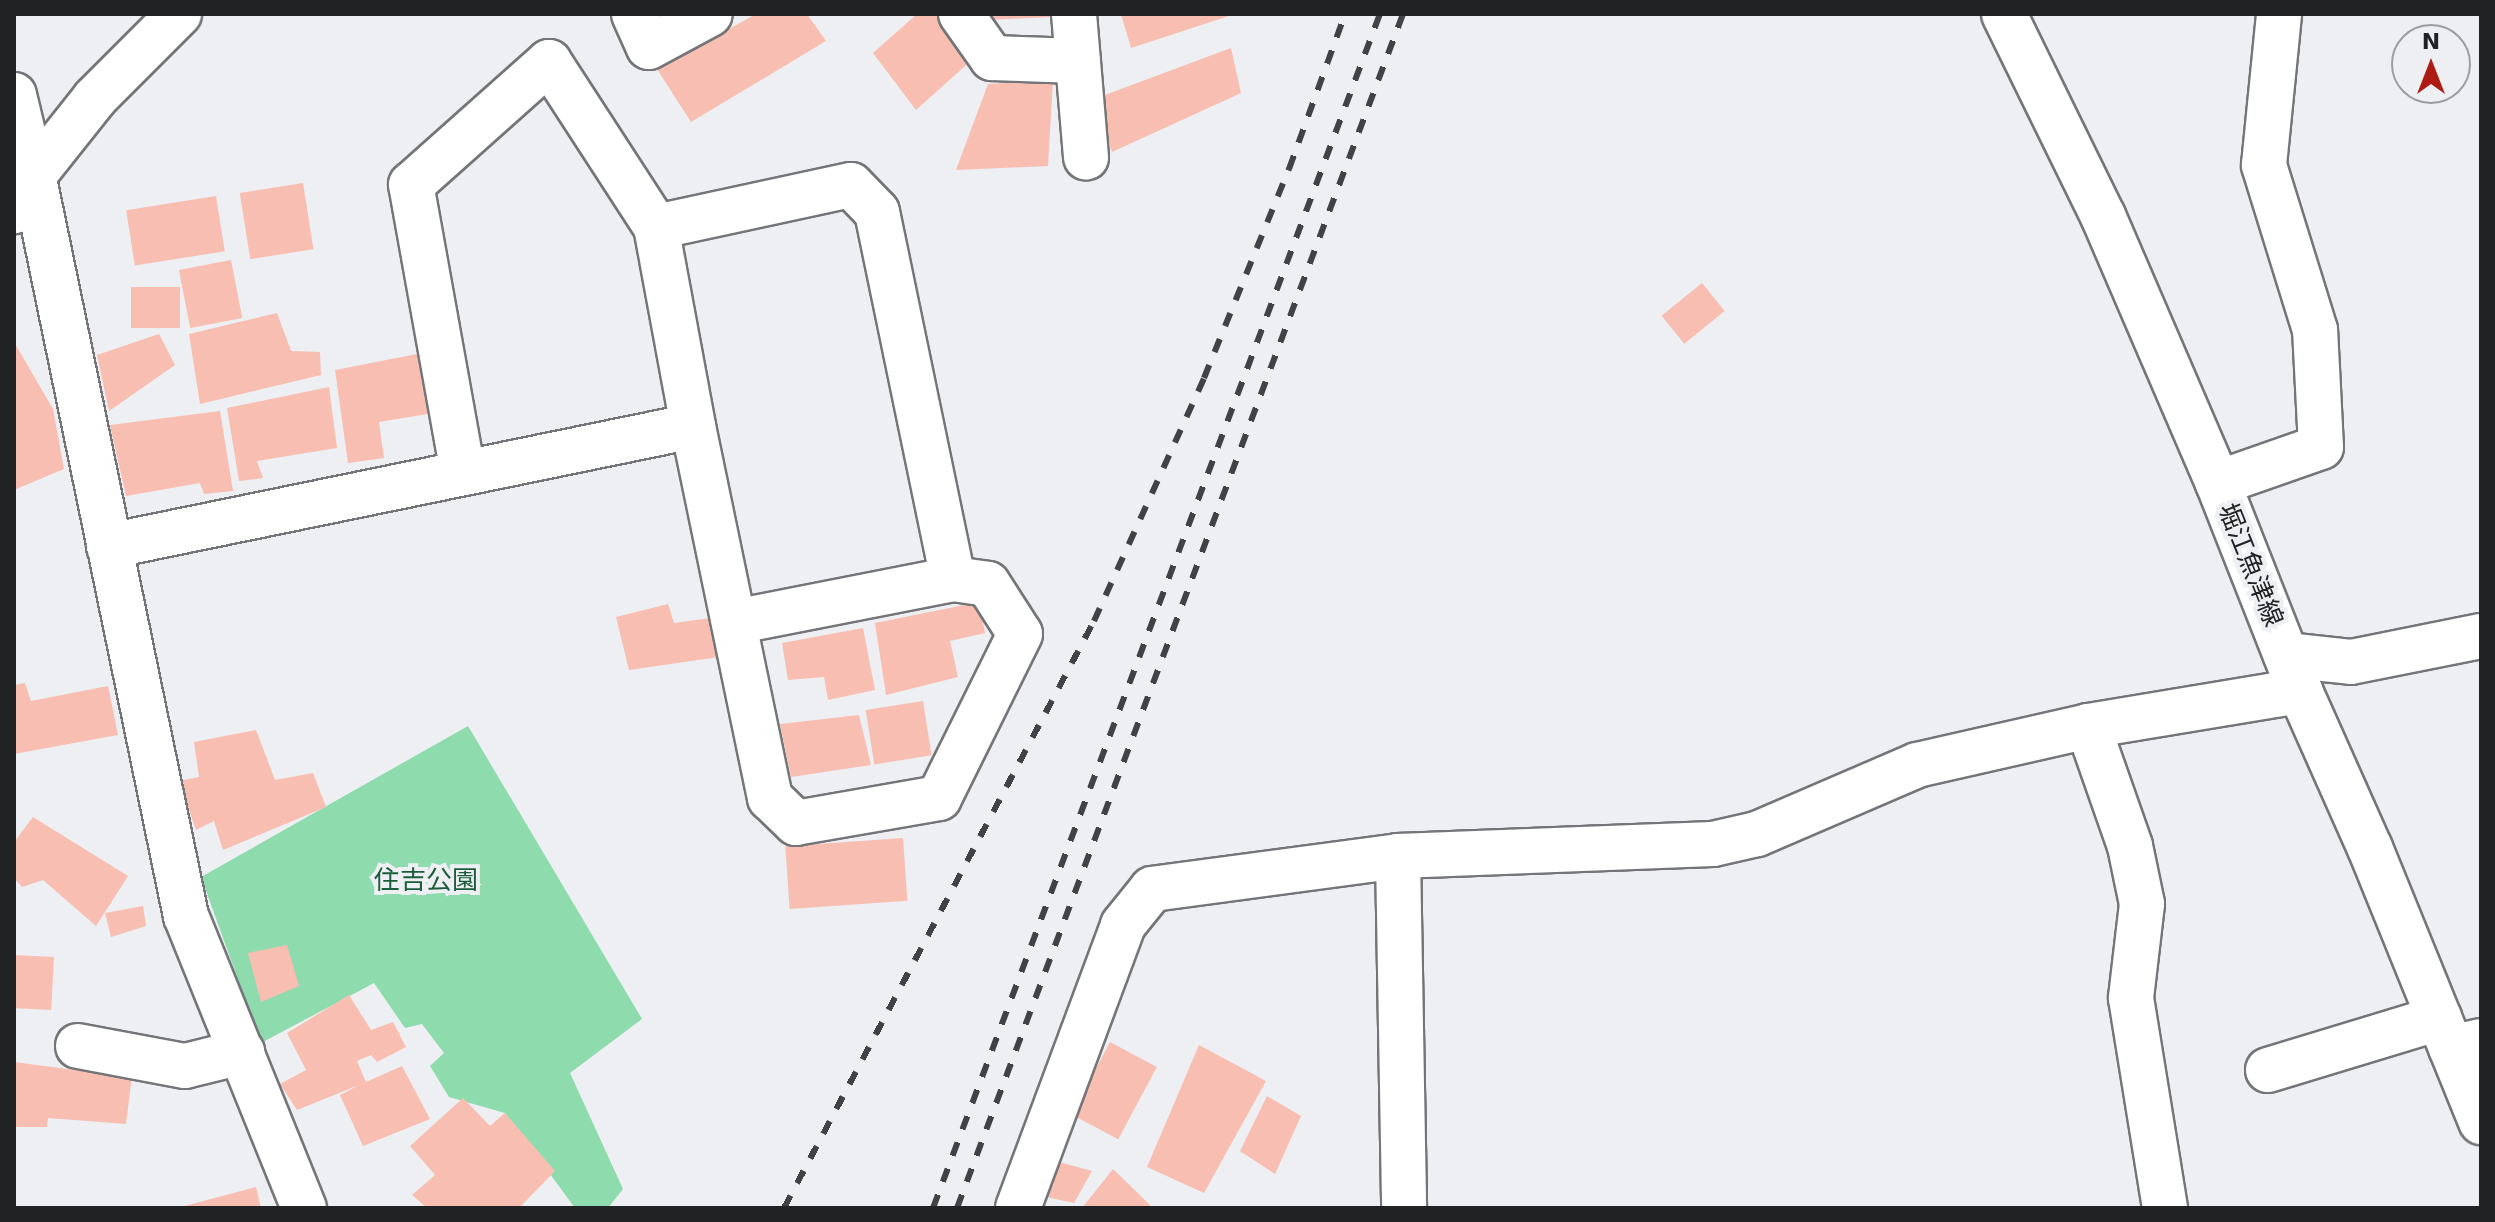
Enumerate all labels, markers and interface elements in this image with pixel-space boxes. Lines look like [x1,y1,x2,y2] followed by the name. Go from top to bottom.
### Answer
[2391,24,2471,104] north arrow
[2422,29,2440,54] text: N
[2211,499,2289,631] street label: 堀江魚津線
[374,865,478,897] park label: 住吉公園

